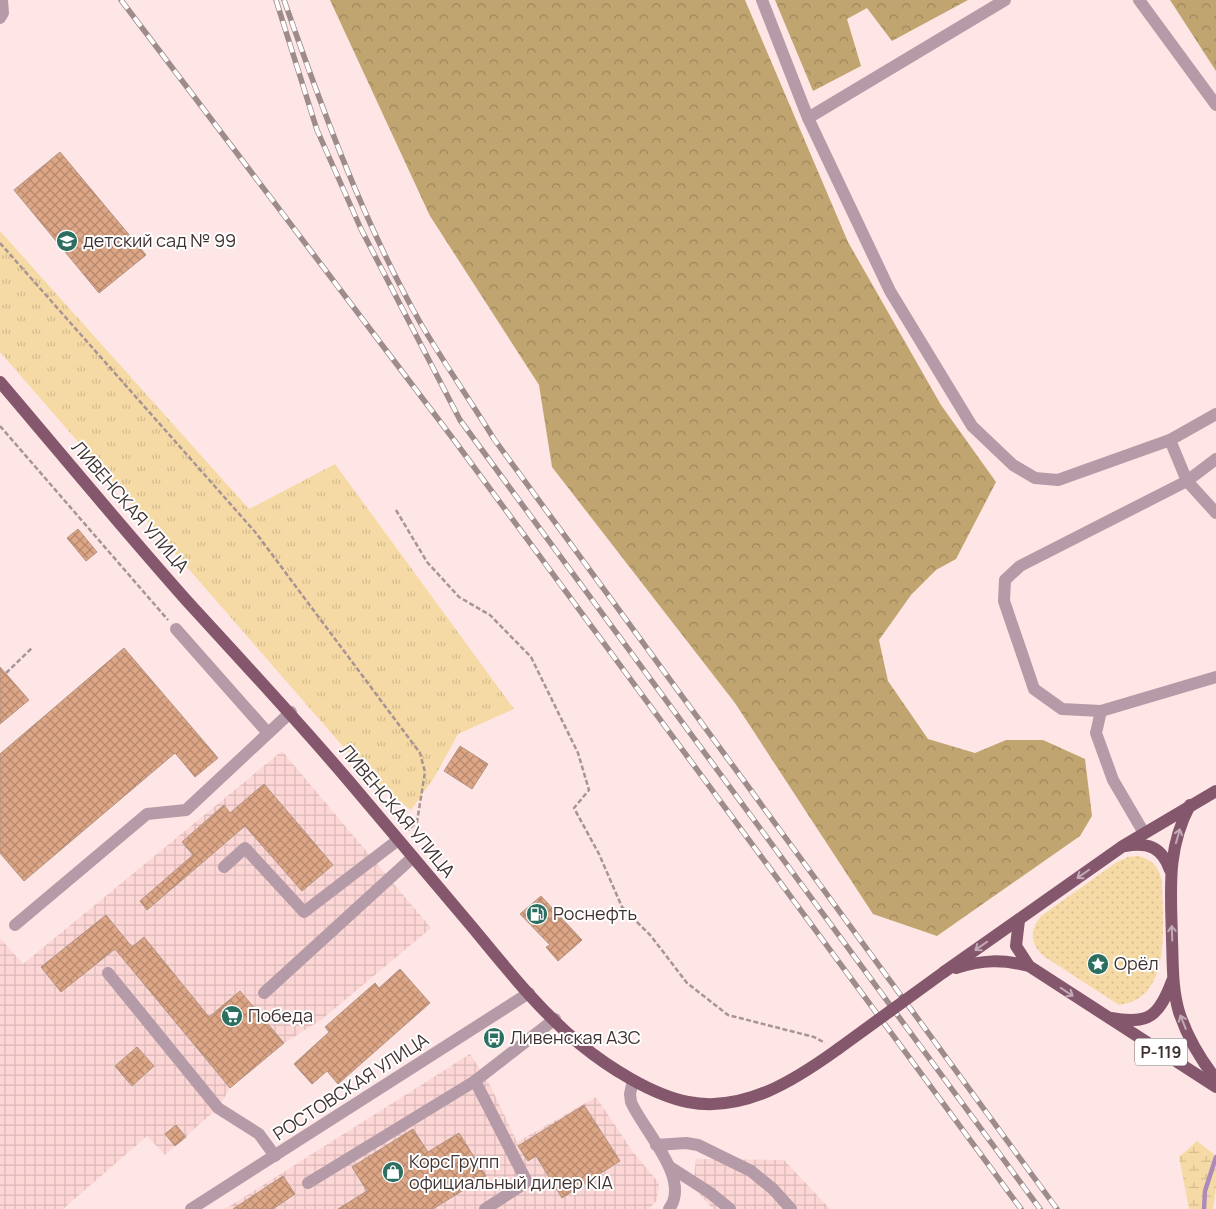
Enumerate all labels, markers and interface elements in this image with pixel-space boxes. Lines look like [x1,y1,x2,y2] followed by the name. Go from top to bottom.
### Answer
[83,228,236,252] place label: детский сад № 99
[55,229,79,253] school or university icon: детский сад № 99
[67,435,195,578] street label: ЛИВЕНСКАЯ УЛИЦА
[335,738,461,883] street label: ЛИВЕНСКАЯ УЛИЦА
[1173,828,1183,844] one-way arrow
[1076,869,1090,879] one-way arrow
[553,901,637,925] place label: Роснефть
[525,902,549,926] fuel station icon: Роснефть
[1167,925,1177,941] one-way arrow
[975,941,989,951] one-way arrow
[1114,951,1159,975] place label: Орёл
[1086,952,1110,976] place icon: Орёл
[1060,987,1074,997] one-way arrow
[248,1003,313,1027] place label: Победа
[220,1004,244,1028] supermarket icon: Победа
[1178,1014,1187,1030] one-way arrow
[510,1025,641,1049] place label: Ливенская АЗС
[482,1026,506,1050] bus stop icon: Ливенская АЗС
[268,1027,433,1145] street label: РОСТОВСКАЯ УЛИЦА
[1135,1038,1187,1066] road number: Р-119
[409,1149,613,1194] place label: КорсГрупп официальный дилер KIA
[381,1160,405,1184] shop icon: КорсГрупп официальный дилер KIA

